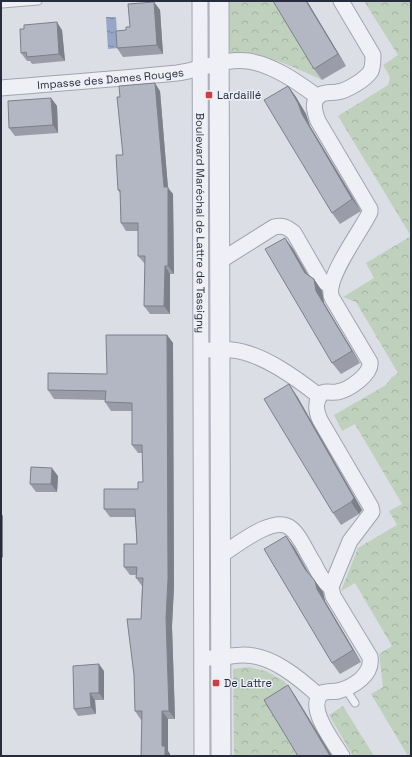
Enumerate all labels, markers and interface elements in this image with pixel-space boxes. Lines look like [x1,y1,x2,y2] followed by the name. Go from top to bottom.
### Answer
[37,65,185,92] street label: Impasse des Dames Rouges
[217,88,261,102] place label: Lardaillé
[204,90,214,100] marker: Lardaillé
[193,113,208,333] street label: Boulevard Maréchal de Lattre de Tassigny
[224,676,272,690] place label: De Lattre
[211,678,221,688] marker: De Lattre

